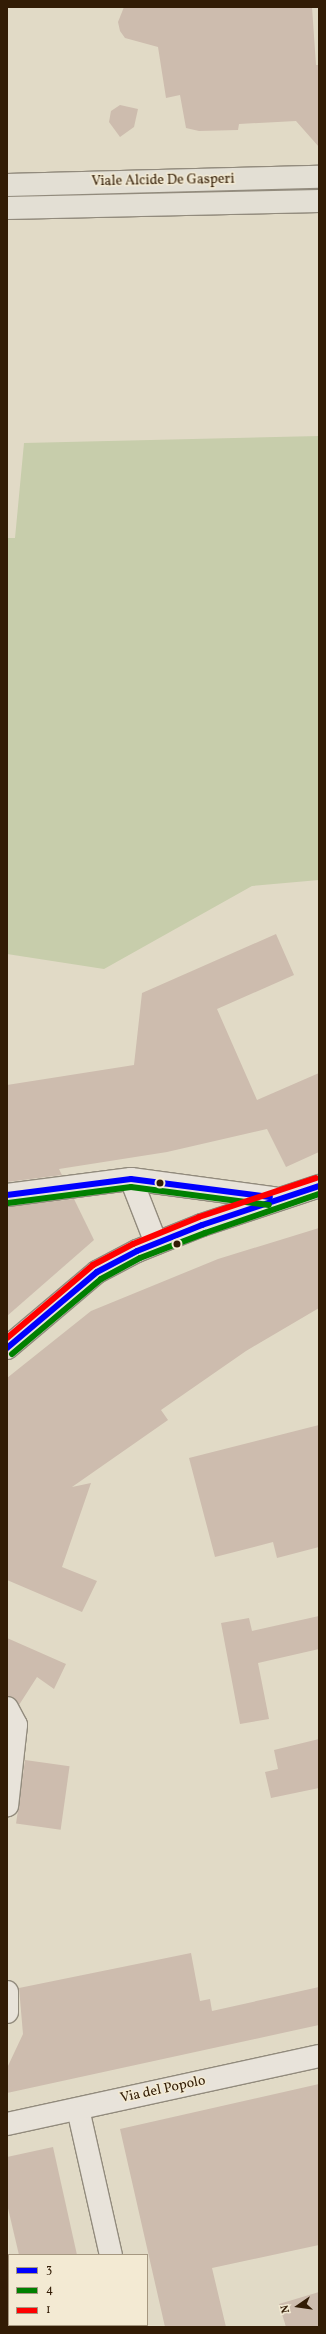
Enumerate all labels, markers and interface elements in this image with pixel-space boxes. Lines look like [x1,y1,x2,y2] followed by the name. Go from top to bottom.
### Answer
[91,171,235,191] street label: Viale Alcide De Gasperi
[155,1178,165,1188] unlabelled marker
[172,1239,182,1249] unlabelled marker
[119,2073,207,2107] street label: Via del Popolo
[8,2254,148,2326] legend
[46,2262,52,2278] text: 3
[46,2282,53,2298] text: 4
[278,2286,318,2326] north arrow
[46,2302,51,2318] text: 1
[278,2303,294,2314] text: N

